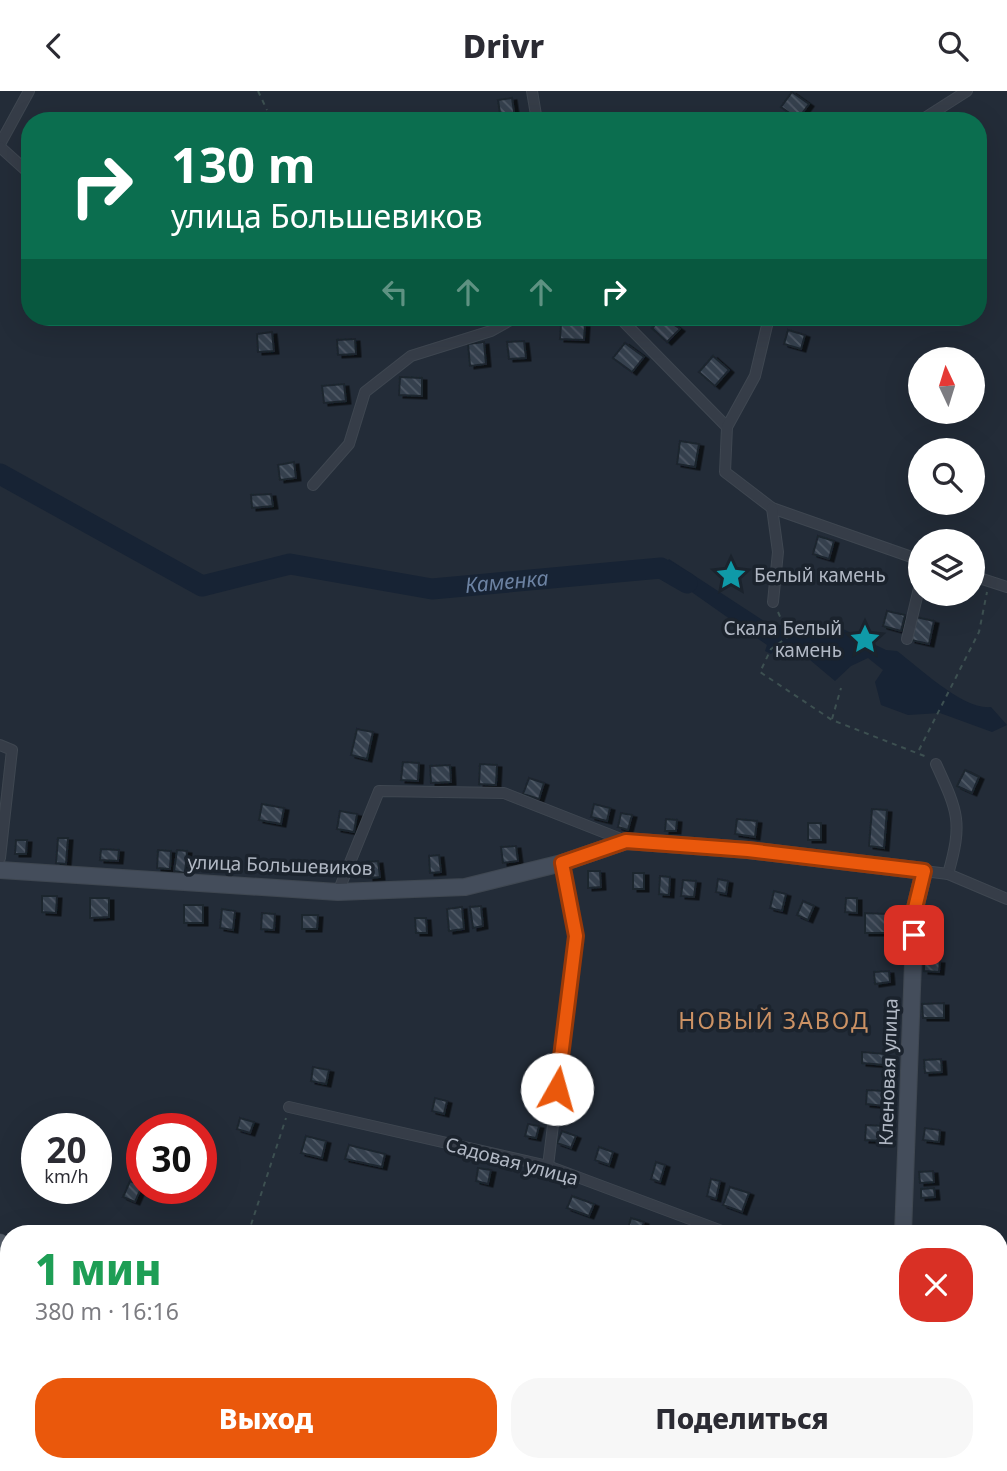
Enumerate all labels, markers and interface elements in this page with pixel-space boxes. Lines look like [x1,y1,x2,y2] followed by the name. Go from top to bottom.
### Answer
[463,24,544,67] text: Drivr
[35,27,73,65] icon: back
[934,27,972,65] icon: search
[171,131,316,197] text: 130 m
[56,140,147,231] icon: right
[171,194,483,237] text: улица Большевиков
[376,273,414,311] icon: left
[449,273,487,311] icon: ahead
[522,273,560,311] icon: ahead
[595,273,633,311] icon: right
[908,347,985,423] north arrow
[908,347,985,606] map controls
[908,438,985,515] button: search
[908,529,985,606] button: layers
[714,558,748,592] place icon: Белый камень
[754,562,886,588] place label: Белый камень
[464,563,550,599] water label: Каменка
[723,615,842,663] place label: Скала Белый камень
[848,622,882,656] place icon: Скала Белый камень
[187,849,373,881] street label: улица Большевиков
[884,905,944,965] pin
[895,916,933,954] icon: arrive
[872,998,904,1146] street label: Кленовая улица
[678,1004,870,1036] district label: НОВЫЙ ЗАВОД
[520,1052,594,1126] position arrow
[126,1113,217,1204] speed limit sign: 30
[46,1126,87,1173] text: 20
[443,1131,581,1191] street label: Садовая улица
[44,1164,89,1188] text: km/h
[35,1240,162,1297] text: 1 мин
[899,1248,973,1322] button: close
[35,1295,179,1327] text: 380 m · 16:16
[35,1378,497,1458] button: Выход
[511,1378,973,1458] button: Поделиться

